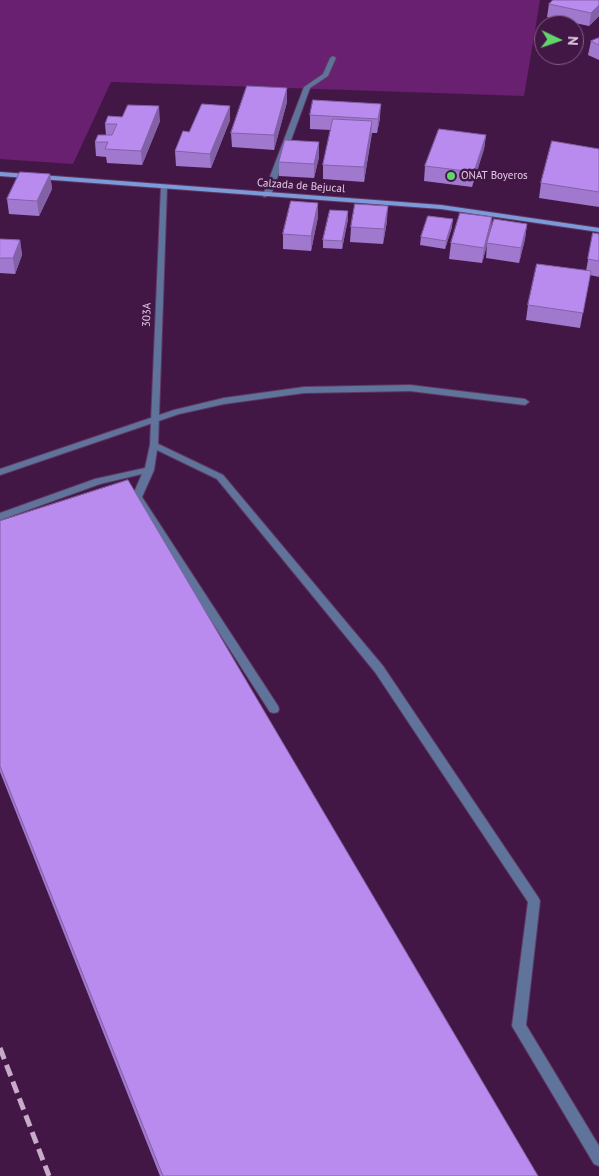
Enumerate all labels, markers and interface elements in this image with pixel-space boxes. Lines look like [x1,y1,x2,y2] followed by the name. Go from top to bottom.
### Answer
[534,15,584,65] north arrow
[564,36,582,46] text: N
[461,169,528,183] place label: ONAT Boyeros
[445,170,457,182] marker: ONAT Boyeros
[256,176,346,196] street label: Calzada de Bejucal
[140,303,154,327] street label: 303A

